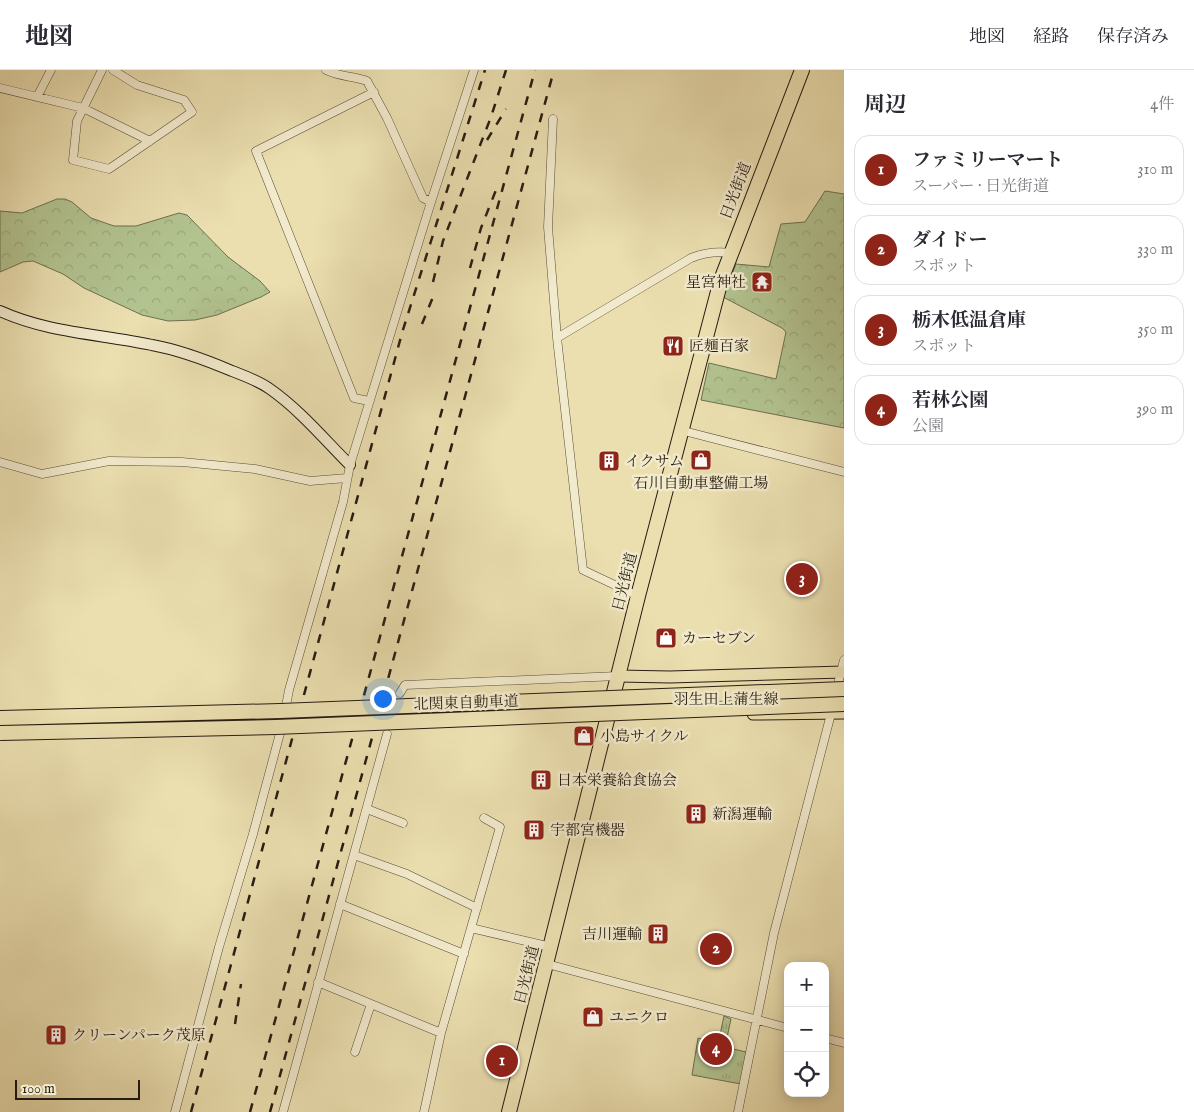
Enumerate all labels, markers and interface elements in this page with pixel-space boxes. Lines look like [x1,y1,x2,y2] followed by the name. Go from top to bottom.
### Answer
[25,22,73,53] text: 地図
[969,26,1005,49] text: 地図
[1033,26,1069,49] text: 経路
[1097,26,1169,49] text: 保存済み
[864,92,906,119] text: 周辺
[1150,95,1174,115] text: 4件
[912,149,1064,173] text: ファミリーマート
[716,160,756,222] street label: 日光街道
[878,160,884,180] text: 1
[1137,160,1173,180] text: 310 m
[912,177,1049,197] text: スーパー · 日光街道
[912,229,988,253] text: ダイドー
[877,240,885,260] text: 2
[1137,240,1173,260] text: 330 m
[912,257,976,277] text: スポット
[750,270,774,294] temple icon: 星宮神社
[686,273,746,292] place label: 星宮神社
[912,309,1026,333] text: 栃木低温倉庫
[878,320,884,340] text: 3
[1138,320,1173,340] text: 350 m
[661,334,685,358] restaurant icon: 匠麺百家
[689,337,749,356] place label: 匠麺百家
[912,337,976,357] text: スポット
[912,389,988,413] text: 若林公園
[877,400,885,420] text: 4
[1136,400,1173,420] text: 390 m
[912,417,944,437] text: 公園
[689,448,713,472] shop icon: 石川自動車整備工場
[597,449,621,473] building icon: イクサム
[625,452,684,471] place label: イクサム
[633,474,769,493] place label: 石川自動車整備工場
[609,551,641,613] street label: 日光街道
[786,560,818,598] pin: 3
[654,626,678,650] shop icon: カーセブン
[682,629,756,648] place label: カーセブン
[370,686,396,712] your location
[673,690,779,709] street label: 羽生田上蒲生線
[413,692,519,714] street label: 北関東自動車道
[572,724,596,748] shop icon: 小島サイクル
[600,727,688,746] place label: 小島サイクル
[529,768,553,792] building icon: 日本栄養給食協会
[557,771,677,790] place label: 日本栄養給食協会
[684,802,708,826] building icon: 新潟運輸
[712,805,772,824] place label: 新潟運輸
[522,818,546,842] building icon: 宇都宮機器
[550,821,625,840] place label: 宇都宮機器
[646,922,670,946] building icon: 吉川運輸
[582,925,642,944] place label: 吉川運輸
[700,930,732,968] pin: 2
[511,944,543,1006] street label: 日光街道
[784,962,829,1097] map controls
[784,962,829,1007] button: +
[581,1005,605,1029] shop icon: ユニクロ
[784,1007,829,1052] button: −
[609,1008,669,1027] place label: ユニクロ
[44,1023,68,1047] building icon: クリーンパーク茂原
[72,1026,206,1045] place label: クリーンパーク茂原
[700,1030,732,1068] pin: 4
[486,1042,518,1080] pin: 1
[784,1052,829,1097] button: locate
[15,1077,140,1100] scale bar
[22,1080,55,1098] text: 100 m

